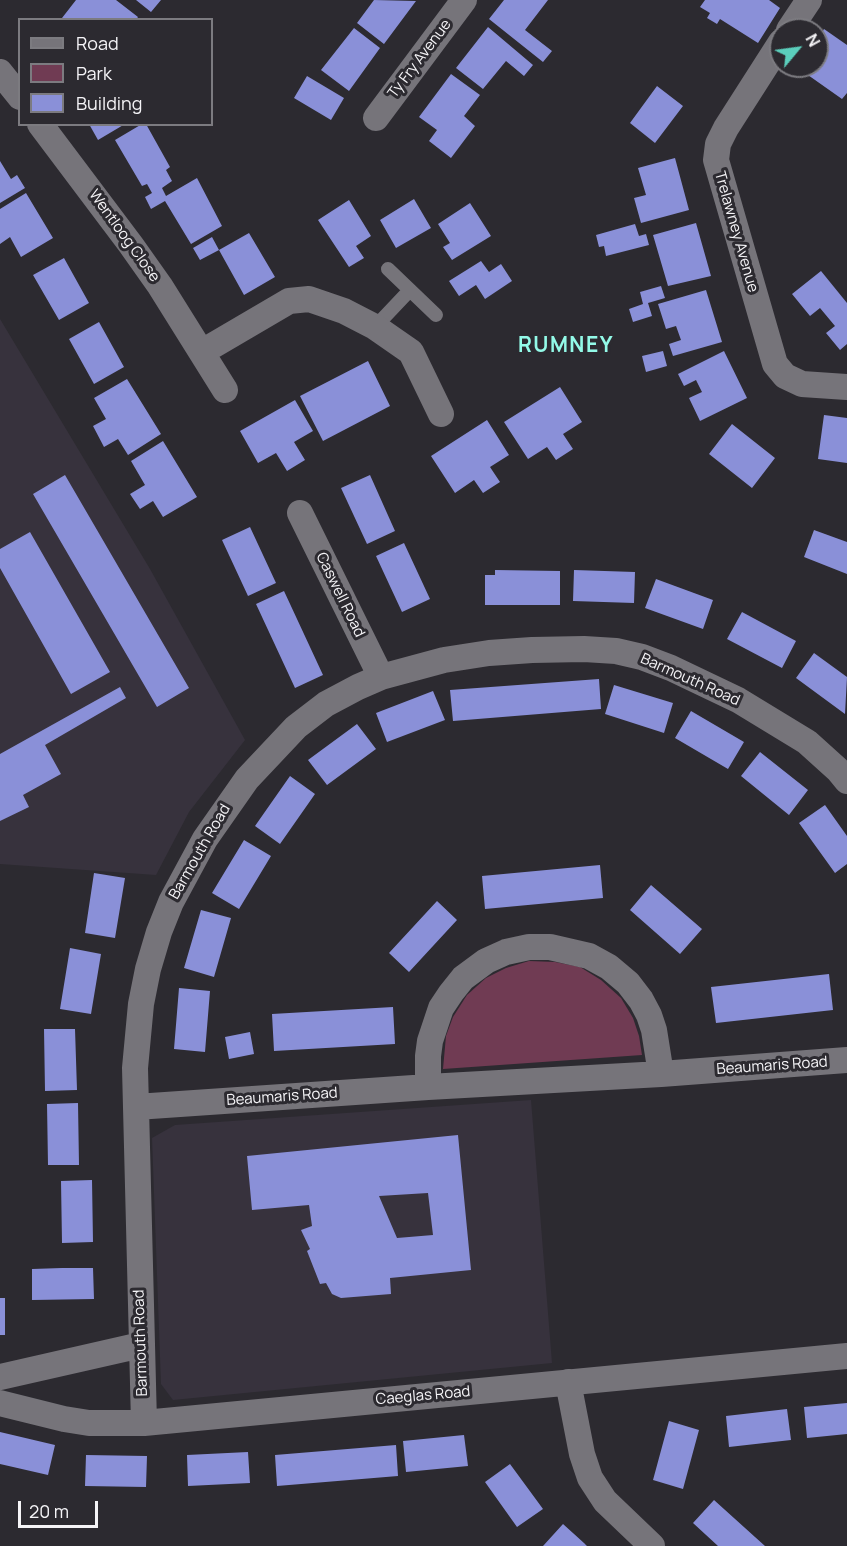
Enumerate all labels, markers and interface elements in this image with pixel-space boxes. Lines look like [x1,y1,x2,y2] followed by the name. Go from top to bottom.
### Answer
[385,16,455,102] street label: Ty Fry Avenue
[18,18,213,126] legend
[769,18,829,78] north arrow
[801,30,825,51] text: N
[76,31,119,55] text: Road
[76,61,112,85] text: Park
[76,91,142,115] text: Building
[710,169,762,295] street label: Trelawney Avenue
[85,186,163,286] street label: Wentloog Close
[518,333,614,359] district label: RUMNEY
[312,550,368,640] street label: Caswell Road
[638,650,742,710] street label: Barmouth Road
[165,801,235,903] street label: Barmouth Road
[716,1053,828,1079] street label: Beaumaris Road
[226,1084,338,1110] street label: Beaumaris Road
[130,1289,152,1397] street label: Barmouth Road
[375,1383,471,1409] street label: Caeglas Road
[21,1489,100,1527] scale bar
[29,1499,69,1523] text: 20 m

